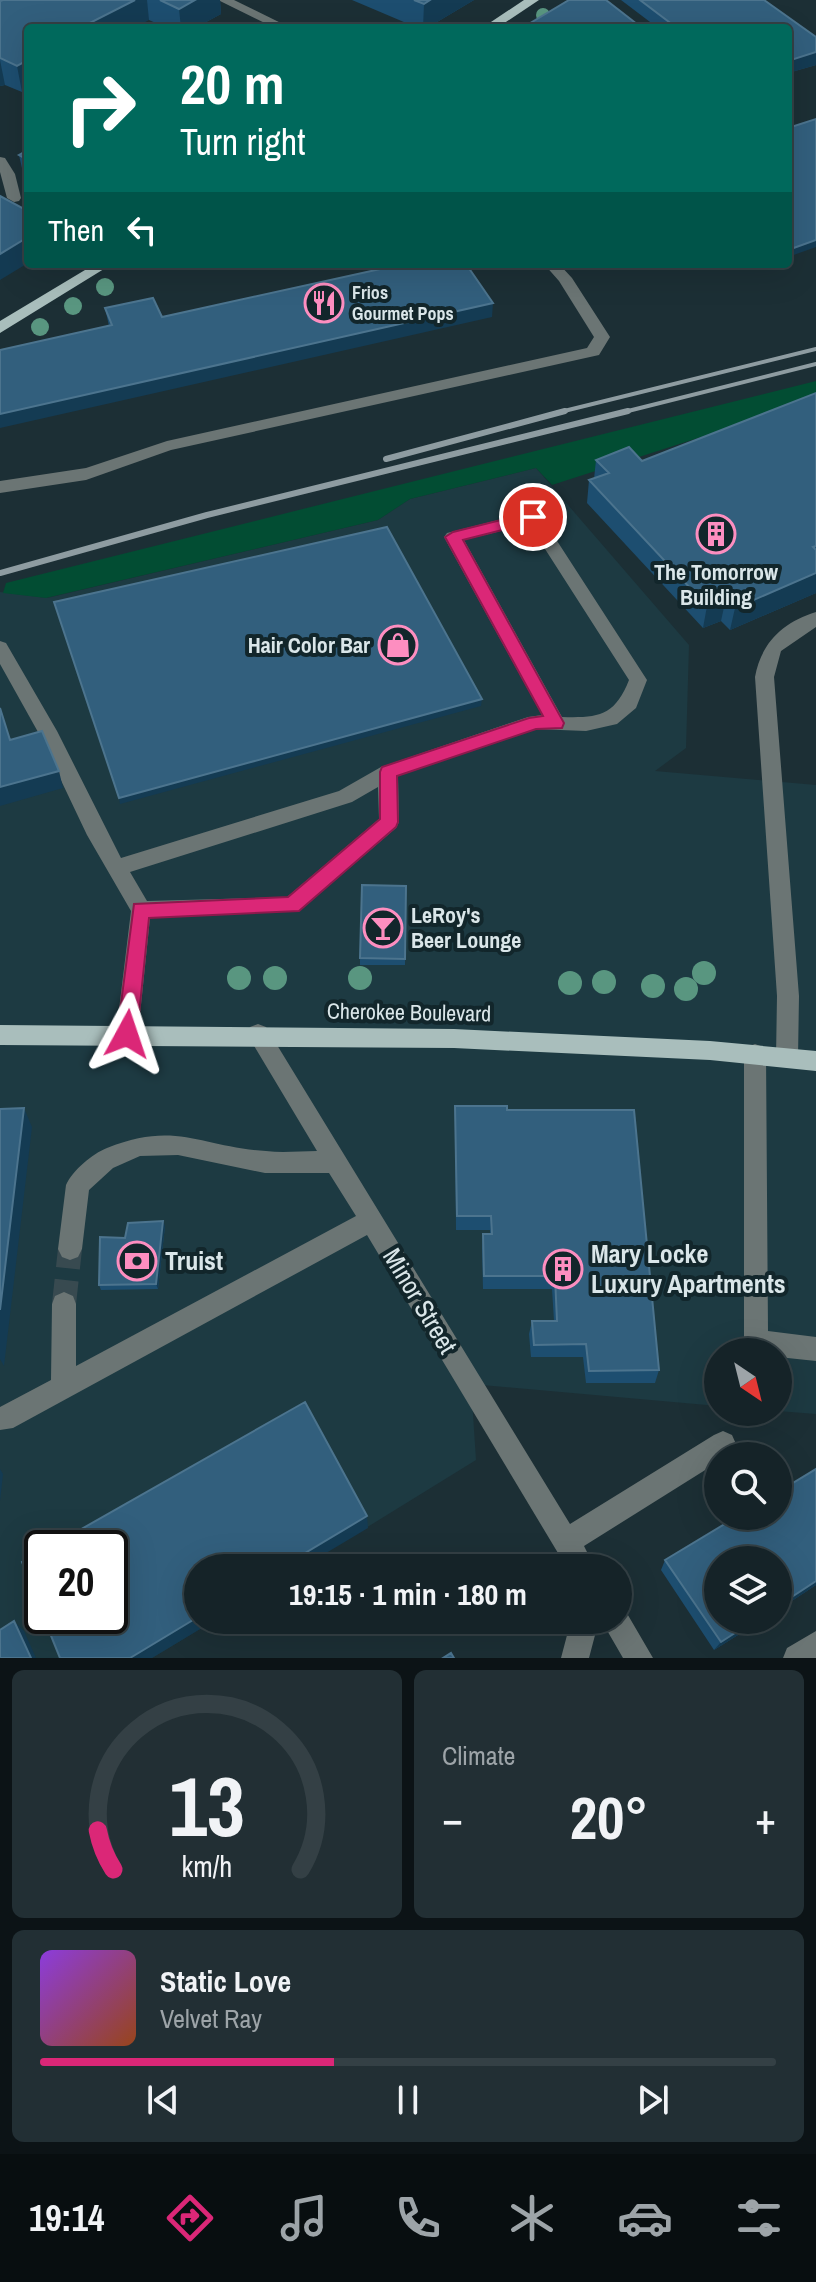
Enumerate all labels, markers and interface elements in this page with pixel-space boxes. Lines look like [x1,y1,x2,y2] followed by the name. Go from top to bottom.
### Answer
[180,46,285,121] text: 20 m
[48,56,152,160] icon: right
[180,118,305,166] text: Turn right
[120,208,164,252] icon: left
[48,210,104,250] text: Then
[352,280,454,326] place label: Frios Gourmet Pops
[303,282,345,324] restaurant icon: Frios Gourmet Pops
[499,483,567,551] pin
[511,495,555,539] icon: arrive
[695,513,737,555] building icon: The Tomorrow Building
[654,557,779,612] place label: The Tomorrow Building
[377,624,419,666] shop icon: Hair Color Bar
[248,630,370,660] place label: Hair Color Bar
[411,900,521,955] place label: LeRoy's Beer Lounge
[362,907,404,949] bar icon: LeRoy's Beer Lounge
[85,992,169,1076] position arrow
[327,996,491,1028] street label: Cherokee Boulevard
[591,1236,786,1301] place label: Mary Locke Luxury Apartments
[116,1240,158,1282] bank icon: Truist
[375,1241,466,1360] street label: Minor Street
[165,1243,223,1278] place label: Truist
[542,1248,584,1290] building icon: Mary Locke Luxury Apartments
[704,1338,792,1426] north arrow
[704,1338,792,1634] map controls
[704,1442,792,1530] button: search
[24,1530,128,1634] speed limit sign: 20
[704,1546,792,1634] button: layers
[289,1574,527,1614] text: 19:15 · 1 min · 180 m
[442,1738,515,1773] text: Climate
[169,1750,245,1862] text: 13
[570,1777,648,1858] text: 20°
[442,1788,463,1848] text: −
[755,1788,776,1848] text: +
[182,1847,232,1886] text: km/h
[160,1961,291,2001] text: Static Love
[160,2001,262,2036] text: Velvet Ray
[141,2078,185,2122] icon: previous
[386,2078,430,2122] icon: pause
[631,2078,675,2122] icon: next
[162,2190,218,2246] icon: directions
[276,2190,332,2246] icon: music
[390,2190,446,2246] icon: phone
[504,2190,560,2246] icon: climate
[617,2190,673,2246] icon: car
[731,2190,787,2246] icon: filters
[29,2194,104,2242] text: 19:14

